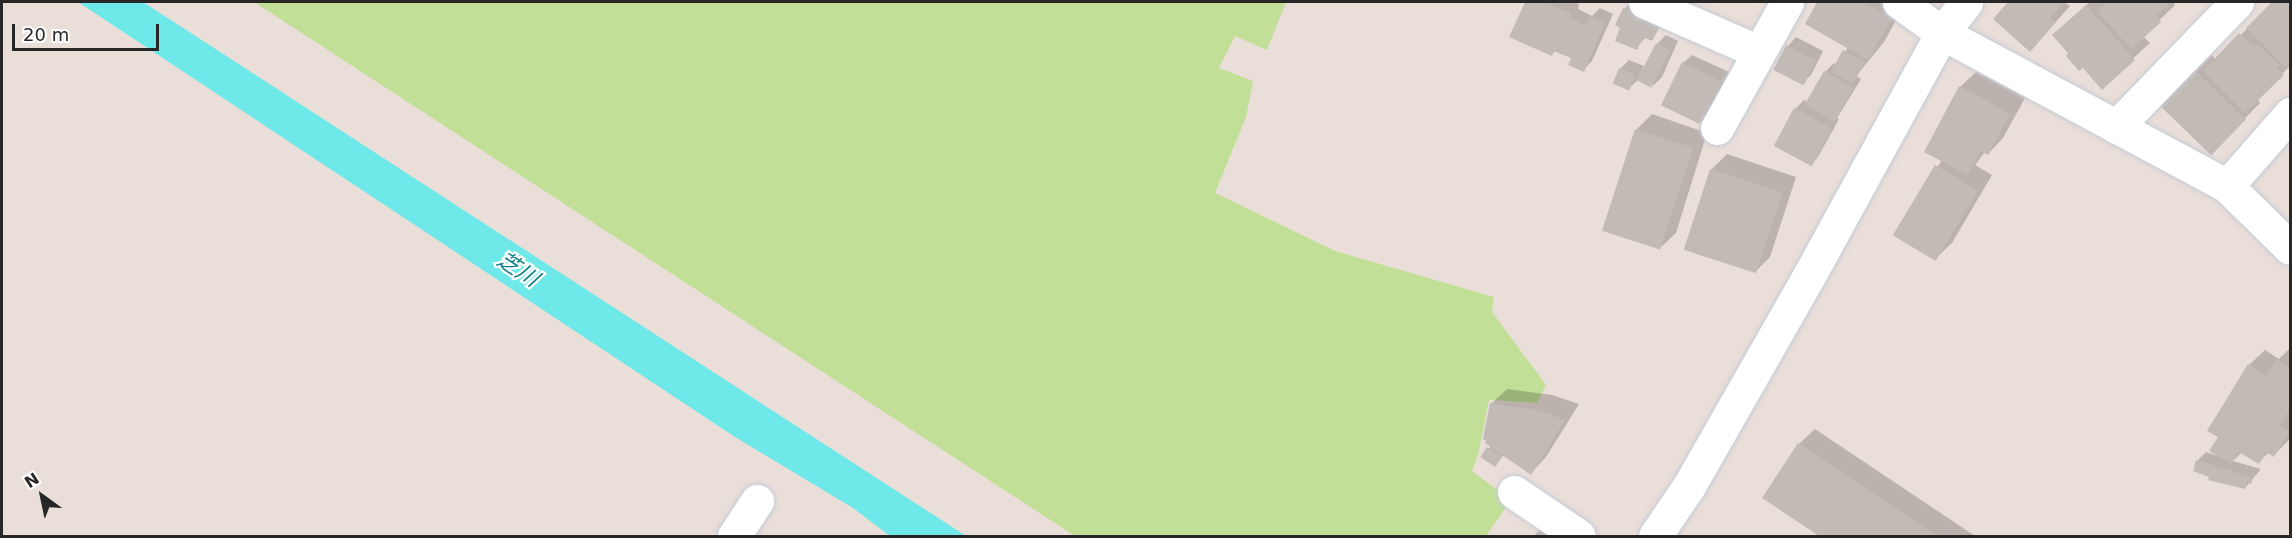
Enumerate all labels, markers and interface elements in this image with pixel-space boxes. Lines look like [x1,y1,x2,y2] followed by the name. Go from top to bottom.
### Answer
[15,12,162,50] scale bar
[23,24,69,45] text: 20 m
[492,246,544,292] water label: 芝川
[12,466,72,526] north arrow
[21,469,43,492] text: N

